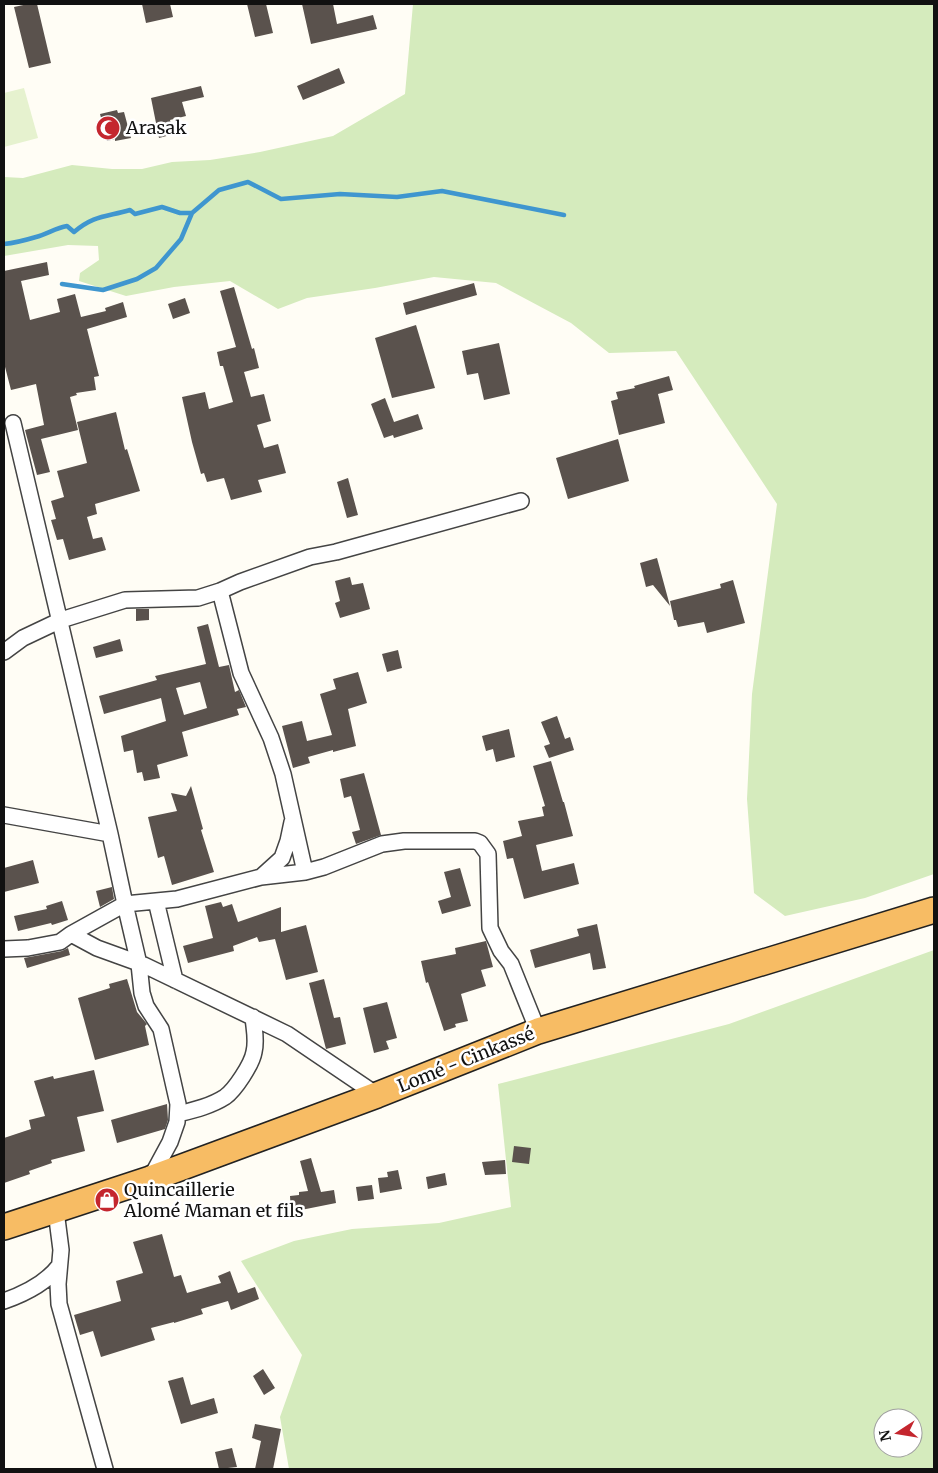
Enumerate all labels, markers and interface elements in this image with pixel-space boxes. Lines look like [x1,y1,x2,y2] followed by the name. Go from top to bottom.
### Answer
[95,115,121,141] mosque icon: Arasak
[125,116,187,139] place label: Arasak
[394,1022,538,1097] street label: Lomé - Cinkassé
[123,1178,304,1222] place label: Quincaillerie Alomé Maman et fils
[94,1187,120,1213] shop icon: Quincaillerie Alomé Maman et fils
[873,1408,923,1458] north arrow
[875,1428,895,1443] text: N

